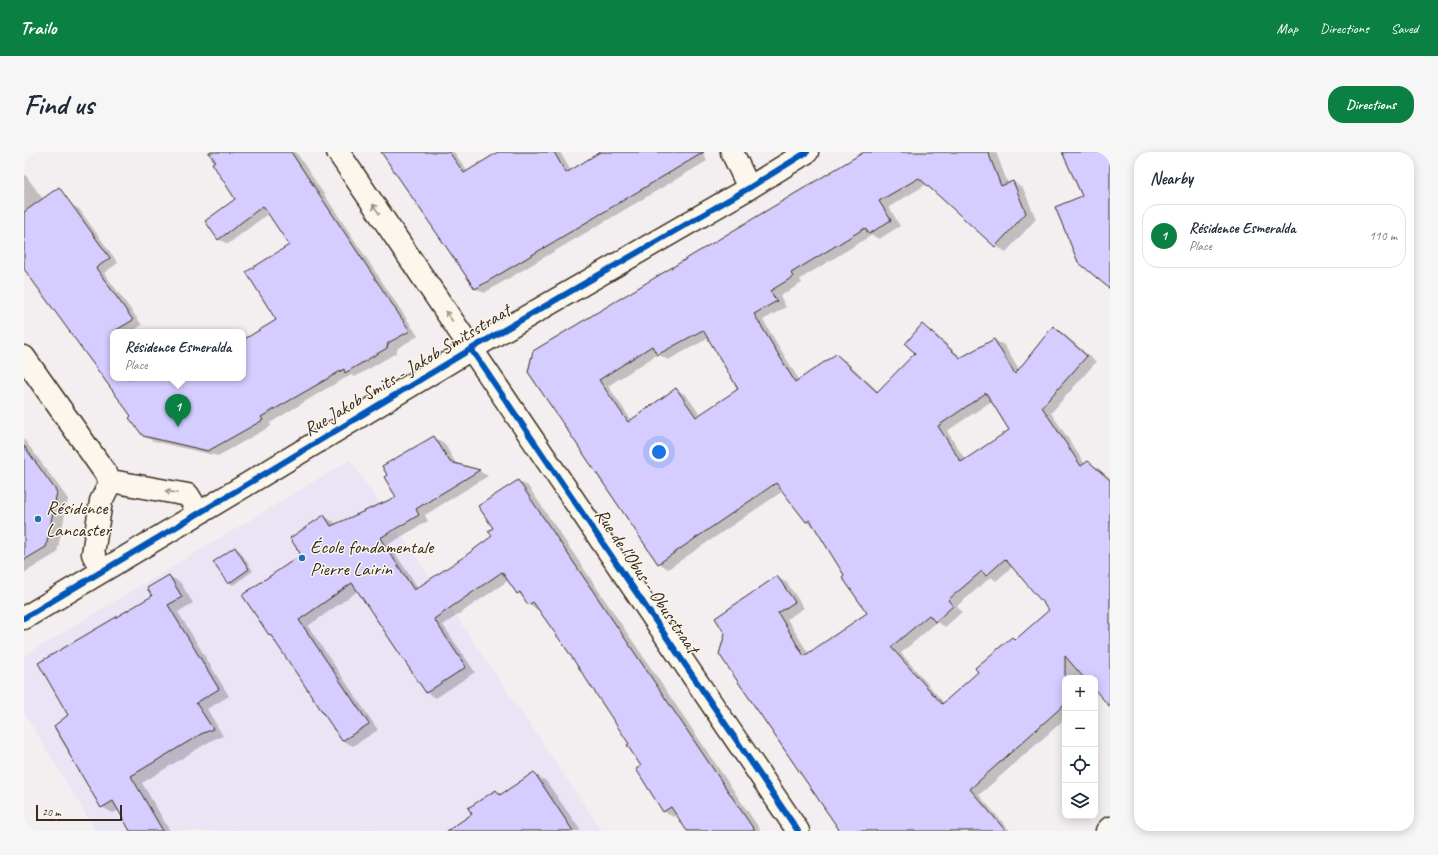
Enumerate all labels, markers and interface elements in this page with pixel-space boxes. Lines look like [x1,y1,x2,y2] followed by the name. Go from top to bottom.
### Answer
[20,16,56,40] text: Trailo
[1277,20,1298,37] text: Map
[1320,20,1369,37] text: Directions
[1391,20,1418,37] text: Saved
[1328,86,1414,123] button: Directions
[24,87,94,122] text: Find us
[1150,168,1193,189] text: Nearby
[372,203,380,214] one-way arrow
[1189,219,1296,238] text: Résidence Esmeralda
[1161,228,1167,244] text: 1
[1369,228,1397,244] text: 110 m
[1189,238,1212,254] text: Place
[299,297,517,441] street label: Rue Jakob Smits - Jakob Smitsstraat
[445,311,453,322] one-way arrow
[110,329,246,381] popup
[125,338,231,357] text: Résidence Esmeralda
[125,357,148,373] text: Place
[165,394,191,427] pin: 1
[649,442,669,462] your location
[164,488,177,496] one-way arrow
[46,496,112,542] place label: Résidence Lancaster
[590,504,706,660] street label: Rue de l'Obus - Obusstraat
[33,514,43,524] marker: Résidence Lancaster
[310,535,435,581] place label: École fondamentale Pierre Lairin
[297,553,307,563] marker: École fondamentale Pierre Lairin
[1062,675,1098,819] map controls
[1062,675,1098,711] button: +
[1062,711,1098,747] button: −
[1062,747,1098,783] button: locate
[1062,783,1098,819] button: layers
[36,803,122,822] scale bar
[42,805,61,819] text: 20 m

